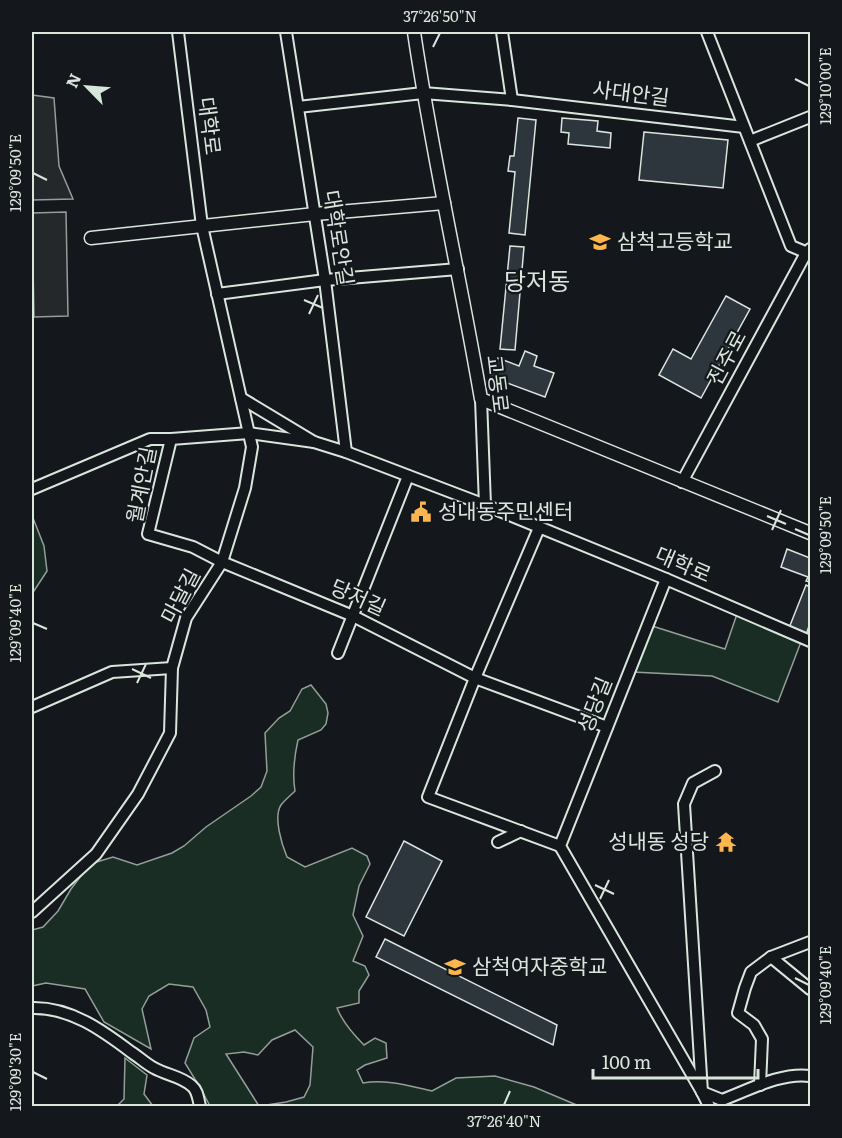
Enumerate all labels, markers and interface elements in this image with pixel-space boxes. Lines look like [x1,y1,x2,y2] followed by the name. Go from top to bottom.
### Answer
[403,4,477,27] text: 37°26'50"N
[813,47,836,125] text: 129°10'00"E
[57,57,117,117] north arrow
[59,69,86,91] text: N
[591,71,672,112] street label: 사대안길
[193,95,230,156] street label: 대학로
[3,134,26,212] text: 129°09'50"E
[318,187,363,288] street label: 대학로안길
[617,224,733,255] place label: 삼척고등학교
[588,230,612,254] school or university icon: 삼척고등학교
[504,262,570,297] district label: 당저동
[697,324,752,390] street label: 진주로
[481,353,518,414] street label: 교동로
[117,444,162,525] street label: 월계안길
[438,494,573,525] place label: 성내동주민센터
[813,496,836,574] text: 129°09'50"E
[409,500,433,524] public building icon: 성내동주민센터
[651,537,717,588] street label: 대학로
[151,562,206,628] street label: 마달길
[326,570,392,622] street label: 당저길
[3,584,26,662] text: 129°09'40"E
[567,671,618,737] street label: 성당길
[608,824,709,855] place label: 성내동 성당
[714,830,738,854] temple icon: 성내동 성당
[813,946,836,1024] text: 129°09'40"E
[472,949,607,980] place label: 삼척여자중학교
[443,955,467,979] school or university icon: 삼척여자중학교
[3,1033,26,1111] text: 129°09'30"E
[593,1042,758,1080] scale bar
[602,1048,651,1075] text: 100 m
[467,1109,541,1132] text: 37°26'40"N

